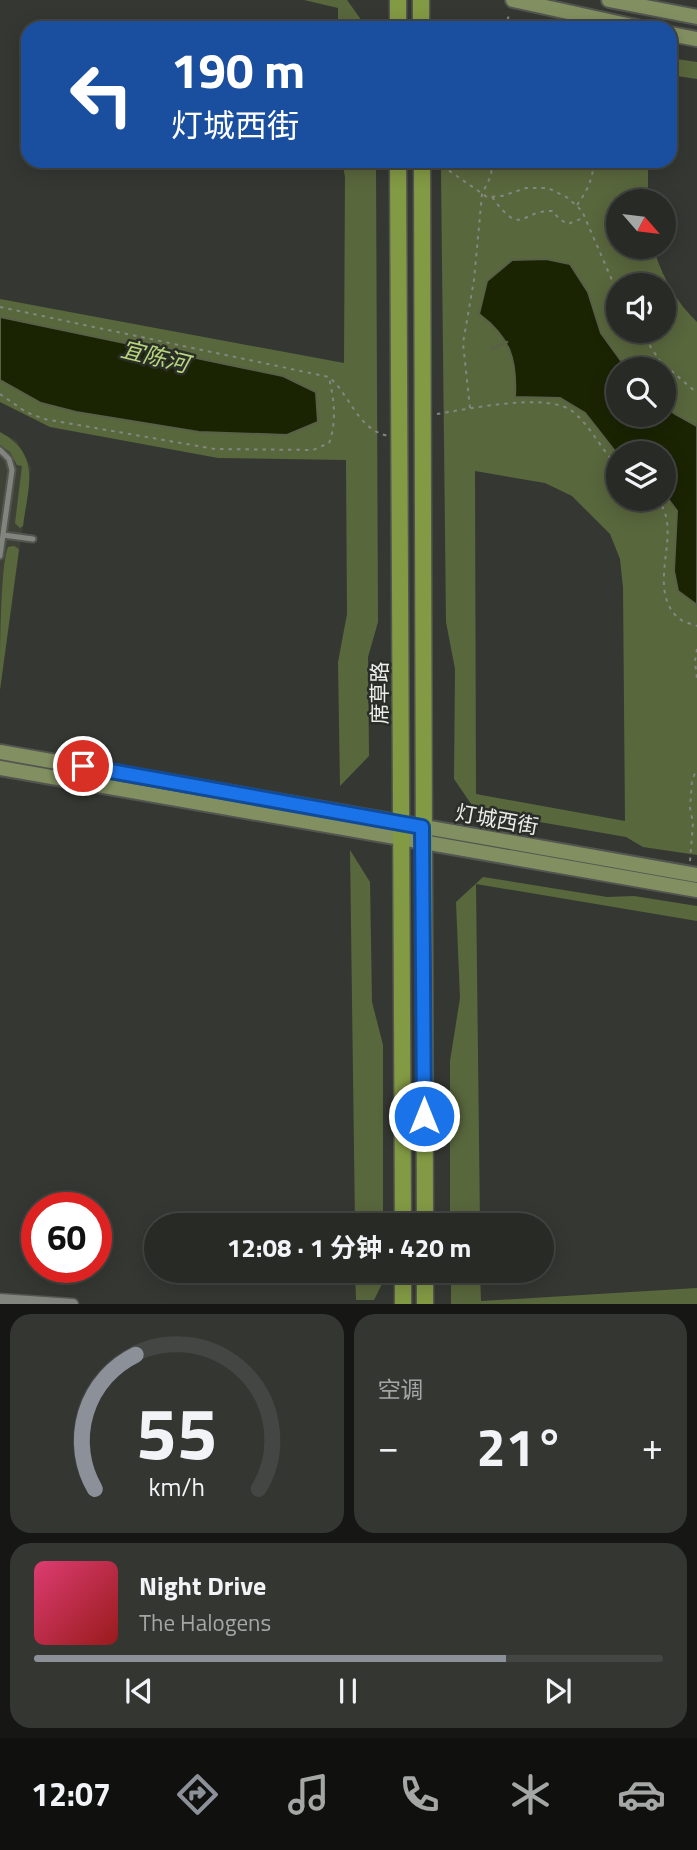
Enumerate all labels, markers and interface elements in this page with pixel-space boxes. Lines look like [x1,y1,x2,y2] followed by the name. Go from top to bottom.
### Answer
[171,32,305,107] text: 190 m
[56,49,147,140] icon: left
[171,101,299,149] text: 灯城西街
[606,189,676,259] north arrow
[606,189,676,511] map controls
[606,273,676,343] button: sound
[117,331,197,382] water label: 宜陈河
[606,357,676,427] button: search
[606,441,676,511] button: layers
[363,662,395,725] street label: 席草路
[53,736,113,796] pin
[64,747,102,785] icon: arrive
[453,796,541,842] street label: 灯城西街
[387,1079,461,1153] position arrow
[21,1192,112,1283] speed limit sign: 60
[227,1228,471,1267] text: 12:08 · 1 分钟 · 420 m
[378,1372,424,1407] text: 空调
[136,1378,218,1488] text: 55
[477,1407,564,1486] text: 21°
[378,1417,399,1475] text: −
[642,1417,663,1475] text: +
[148,1468,205,1506] text: km/h
[139,1566,266,1605] text: Night Drive
[139,1605,271,1640] text: The Halogens
[120,1672,158,1710] icon: previous
[329,1672,367,1710] icon: pause
[539,1672,577,1710] icon: next
[31,1770,111,1818] text: 12:07
[173,1770,222,1819] icon: directions
[284,1770,333,1819] icon: music
[395,1770,444,1819] icon: phone
[506,1770,555,1819] icon: climate
[617,1770,666,1819] icon: car

